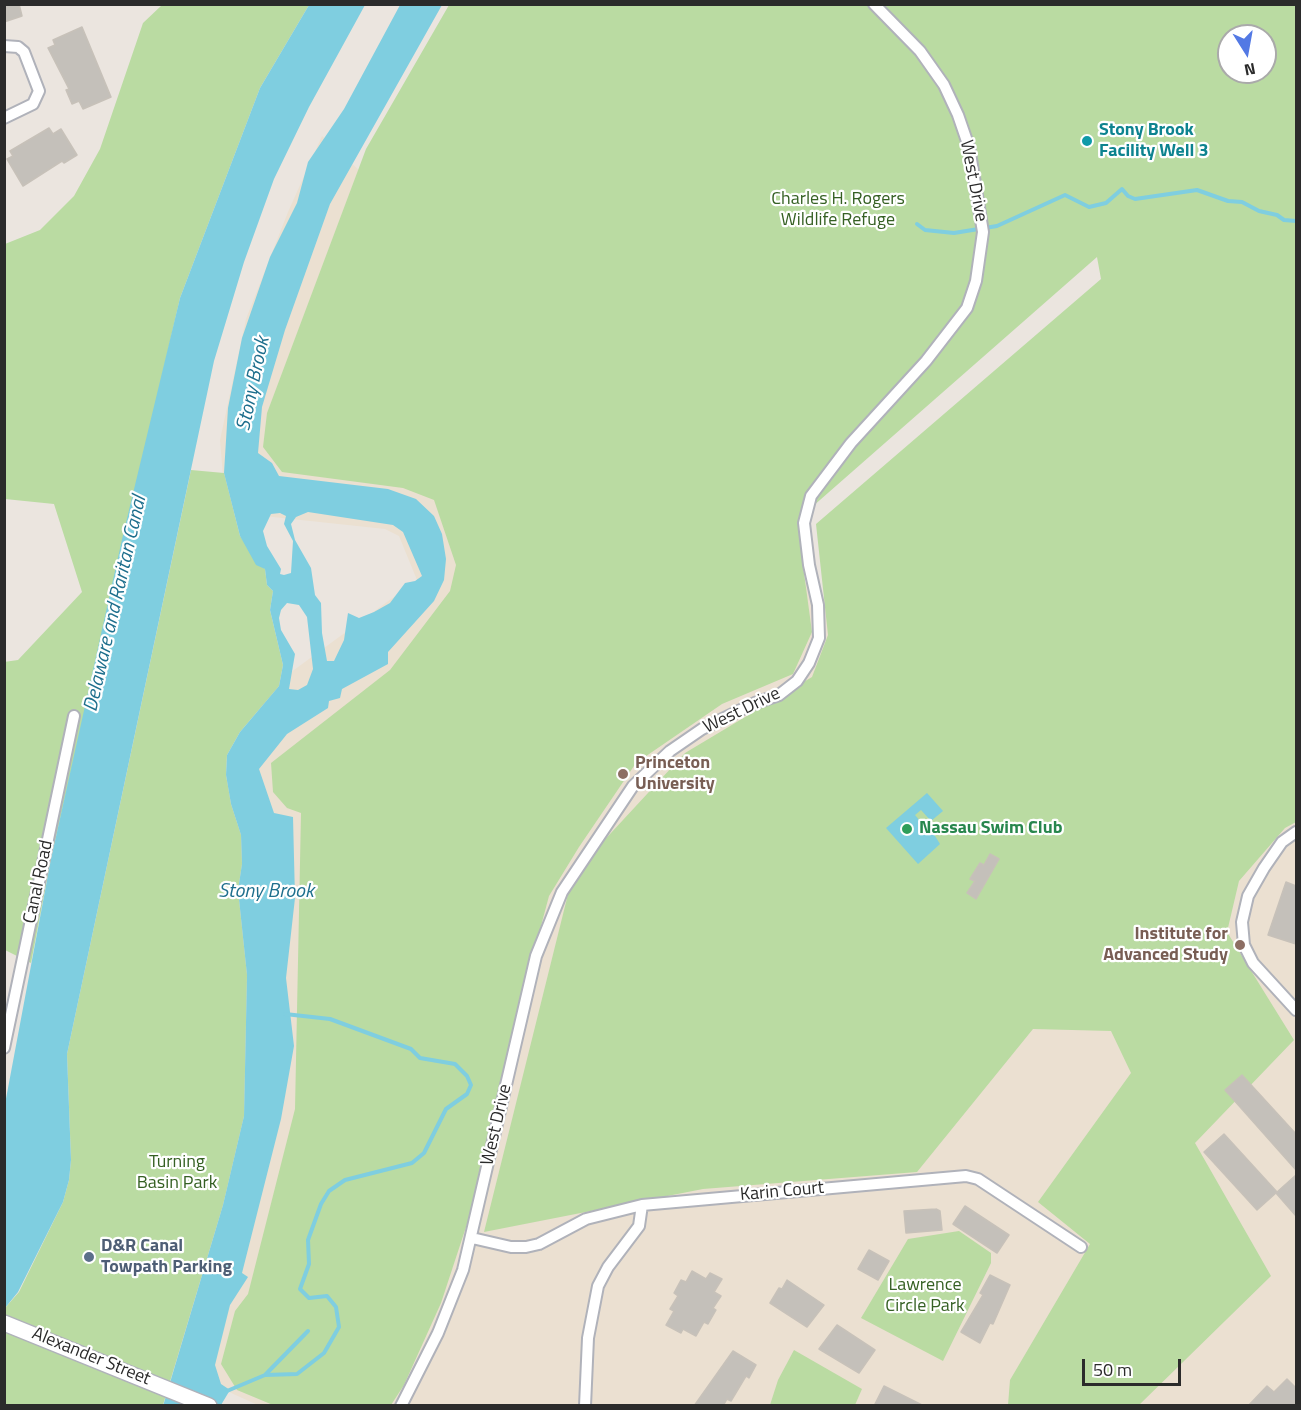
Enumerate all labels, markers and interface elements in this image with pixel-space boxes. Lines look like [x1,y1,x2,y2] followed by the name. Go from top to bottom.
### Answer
[1217,24,1277,84] north arrow
[1242,57,1258,83] text: N
[1099,120,1208,162] place label: Stony Brook Facility Well 3
[1080,134,1094,148] marker: Stony Brook Facility Well 3
[955,138,991,224] street label: West Drive
[771,189,905,232] park label: Charles H. Rogers Wildlife Refuge
[232,335,276,433] water label: Stony Brook
[79,494,153,714] water label: Delaware and Raritan Canal
[700,683,784,739] street label: West Drive
[635,753,715,795] place label: Princeton University
[616,767,630,781] marker: Princeton University
[919,818,1062,840] place label: Nassau Swim Club
[900,822,914,836] marker: Nassau Swim Club
[20,838,58,926] street label: Canal Road
[218,880,314,904] water label: Stony Brook
[1103,924,1228,966] place label: Institute for Advanced Study
[1233,938,1247,952] marker: Institute for Advanced Study
[477,1082,517,1168] street label: West Drive
[137,1152,217,1194] park label: Turning Basin Park
[739,1178,825,1206] street label: Karin Court
[101,1236,232,1278] place label: D&R Canal Towpath Parking
[82,1250,96,1264] marker: D&R Canal Towpath Parking
[885,1275,965,1318] park label: Lawrence Circle Park
[29,1323,153,1391] street label: Alexander Street
[1085,1347,1184,1385] scale bar
[1093,1356,1132,1383] text: 50 m

